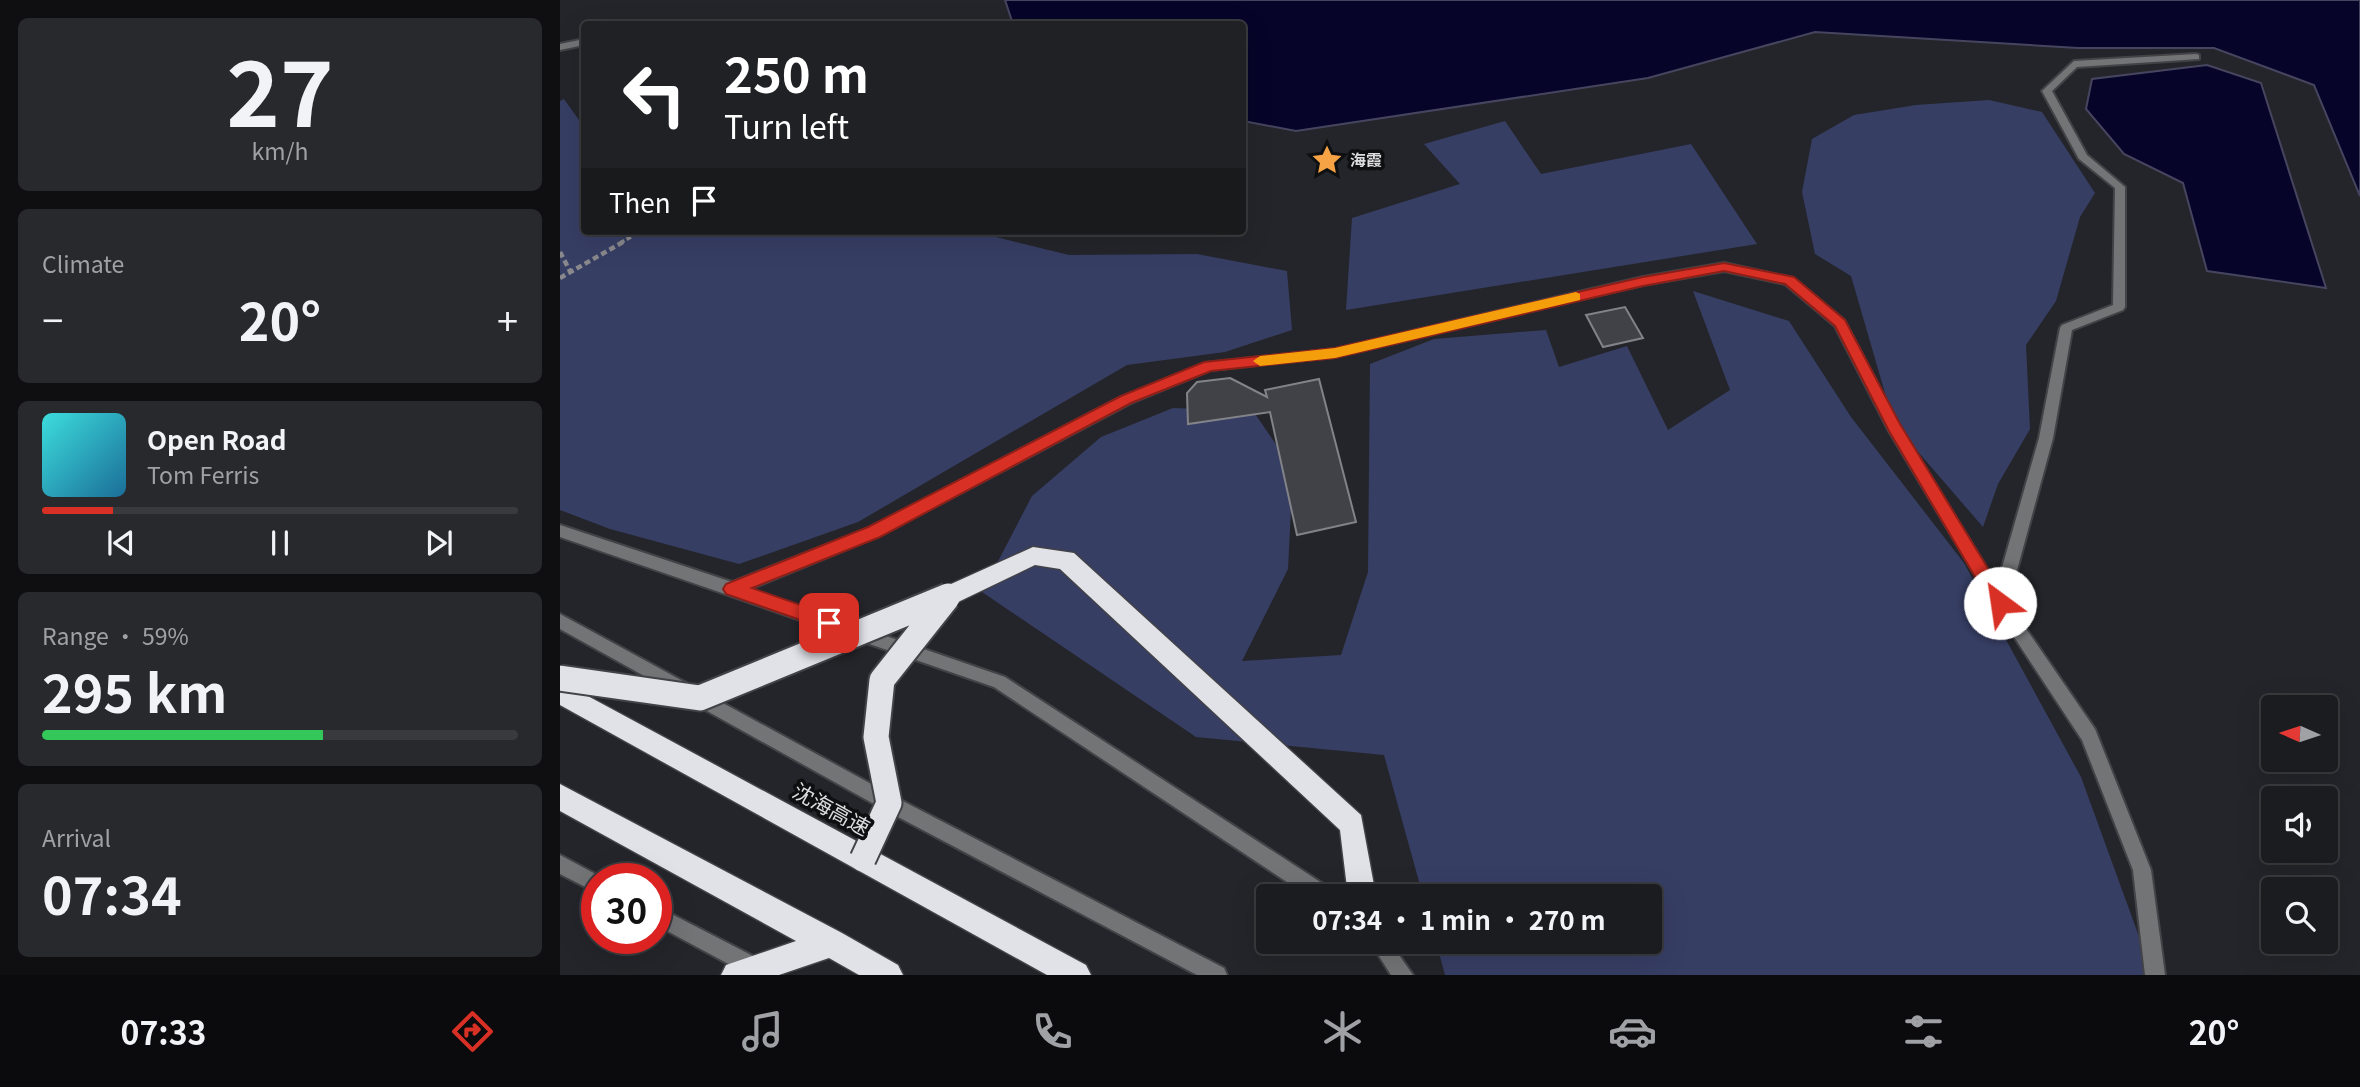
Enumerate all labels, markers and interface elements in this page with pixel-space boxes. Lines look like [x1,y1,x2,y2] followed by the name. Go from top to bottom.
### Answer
[226,21,334,153] text: 27
[724,36,869,107] text: 250 m
[609,49,700,140] icon: left
[724,102,849,148] text: Turn left
[252,133,308,167] text: km/h
[1310,143,1344,177] place icon: 海霞
[1350,147,1382,171] place label: 海霞
[685,182,723,220] icon: arrive
[609,183,671,220] text: Then
[42,246,124,280] text: Climate
[239,281,321,356] text: 20°
[42,291,63,346] text: −
[497,291,518,346] text: +
[147,420,287,457] text: Open Road
[147,457,259,491] text: Tom Ferris
[102,524,140,562] icon: previous
[261,524,299,562] icon: pause
[420,524,458,562] icon: next
[1963,566,2037,640] position arrow
[799,593,859,653] pin
[810,604,848,642] icon: arrive
[42,618,189,652] text: Range · 59%
[42,653,227,728] text: 295 km
[2261,695,2338,772] north arrow
[2261,695,2338,954] map controls
[788,775,876,842] street label: 沈海高速
[2261,786,2338,863] button: sound
[42,820,111,854] text: Arrival
[42,855,182,930] text: 07:34
[581,863,672,954] speed limit sign: 30
[2261,877,2338,954] button: search
[1312,900,1606,937] text: 07:34 · 1 min · 270 m
[448,1007,497,1056] icon: directions
[738,1007,787,1056] icon: music
[1028,1007,1077,1056] icon: phone
[1318,1007,1367,1056] icon: climate
[1608,1007,1657,1056] icon: car
[1899,1007,1948,1056] icon: filters
[121,1008,207,1054] text: 07:33
[2189,1008,2239,1054] text: 20°

